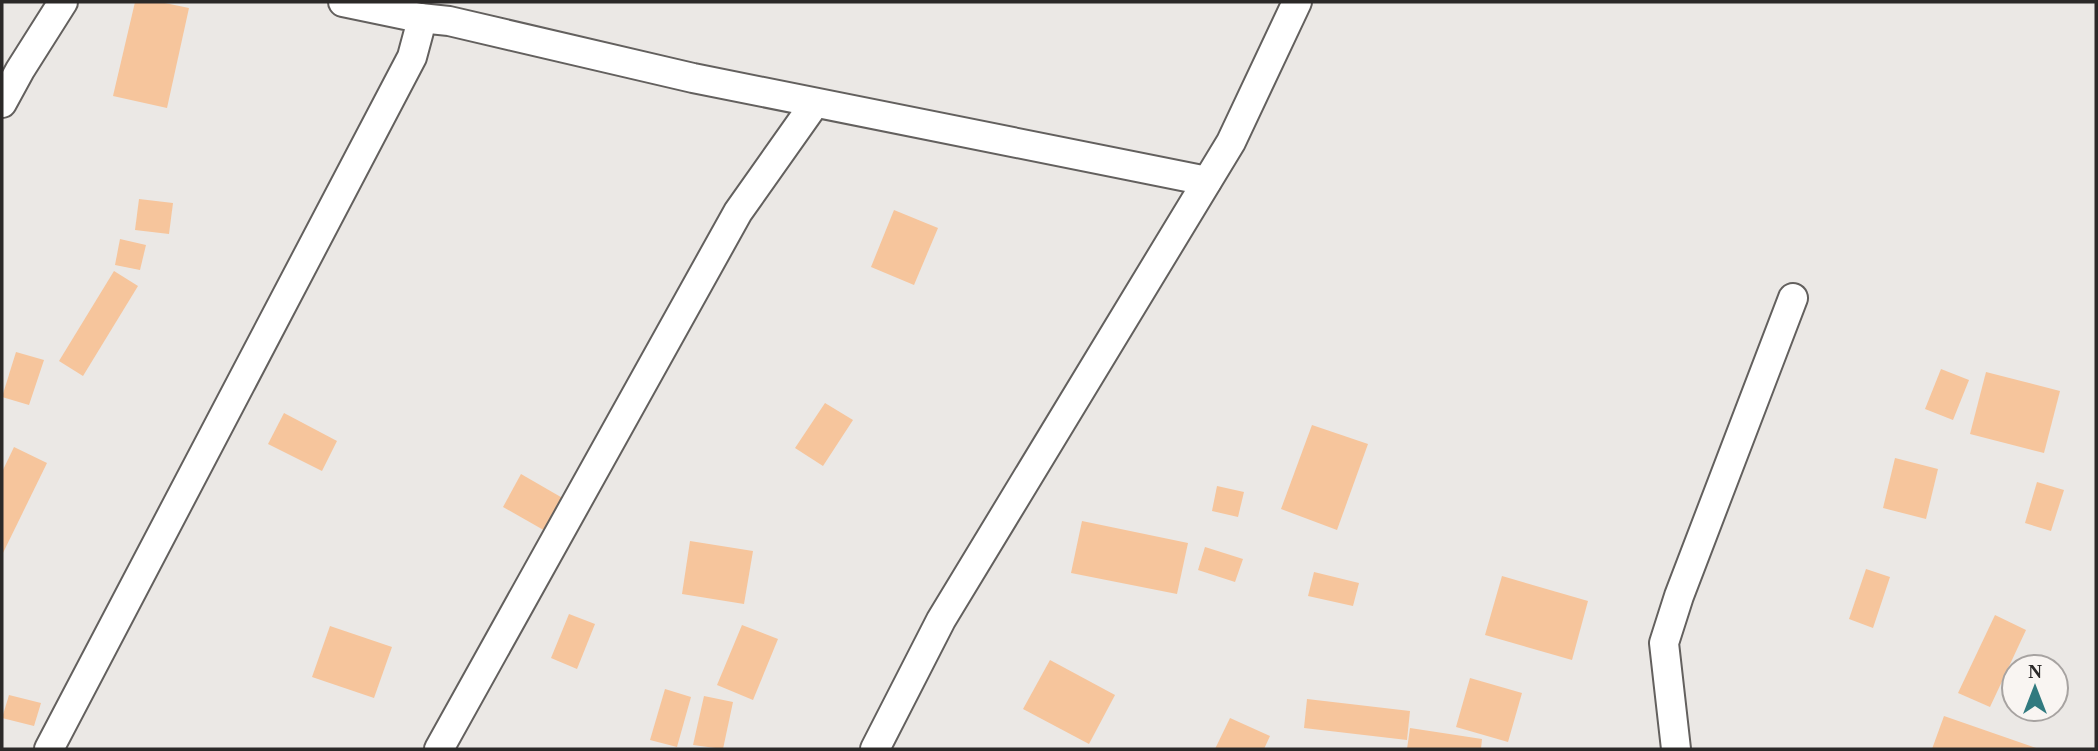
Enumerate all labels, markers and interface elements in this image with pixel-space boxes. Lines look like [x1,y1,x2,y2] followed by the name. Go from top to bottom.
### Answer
[2000,653,2070,723] north arrow
[2028,661,2042,682] text: N

